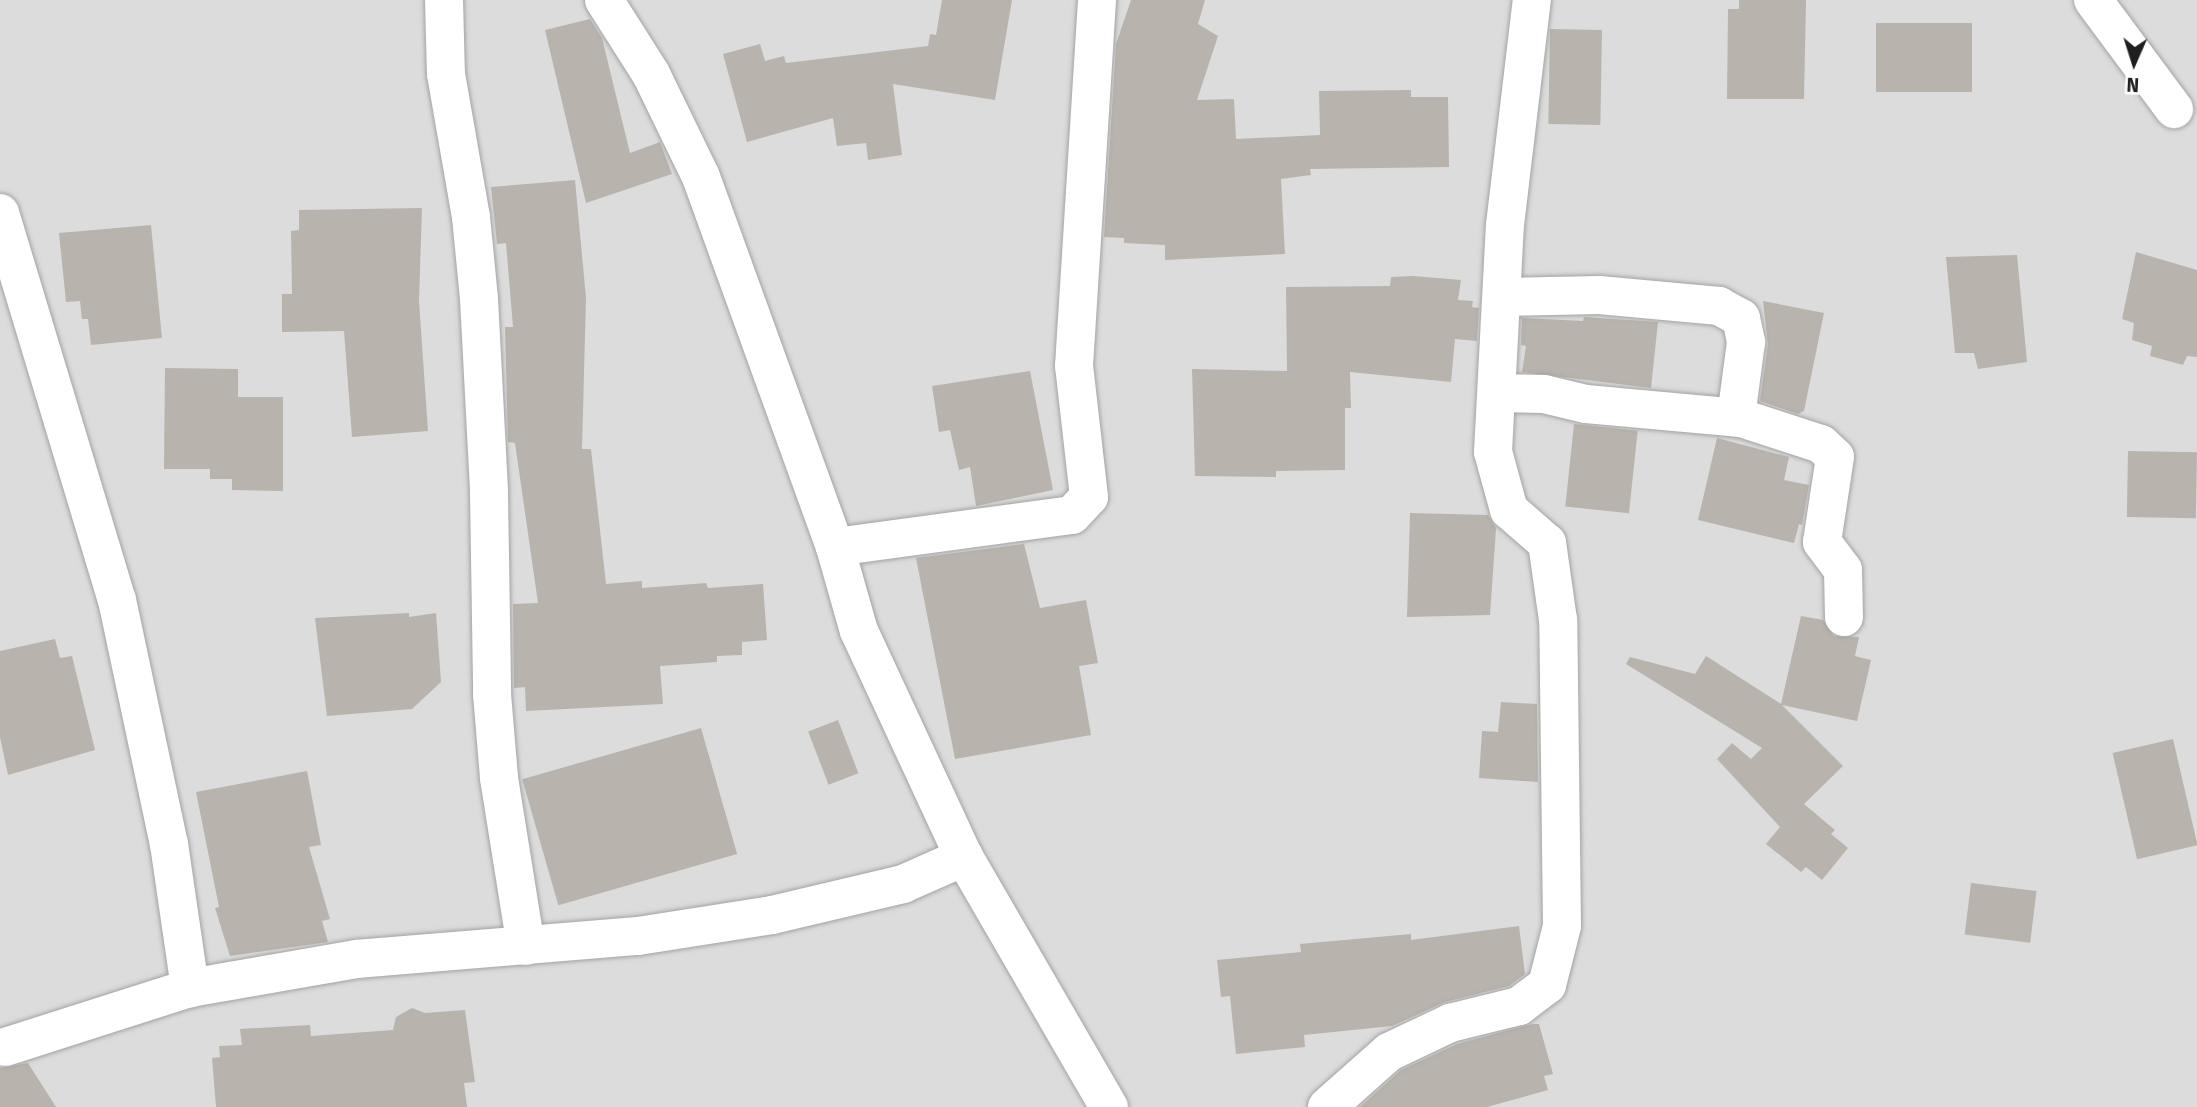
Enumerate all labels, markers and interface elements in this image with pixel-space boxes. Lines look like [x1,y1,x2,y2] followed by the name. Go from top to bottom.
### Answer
[2099,28,2169,98] north arrow
[2126,73,2140,96] text: N

